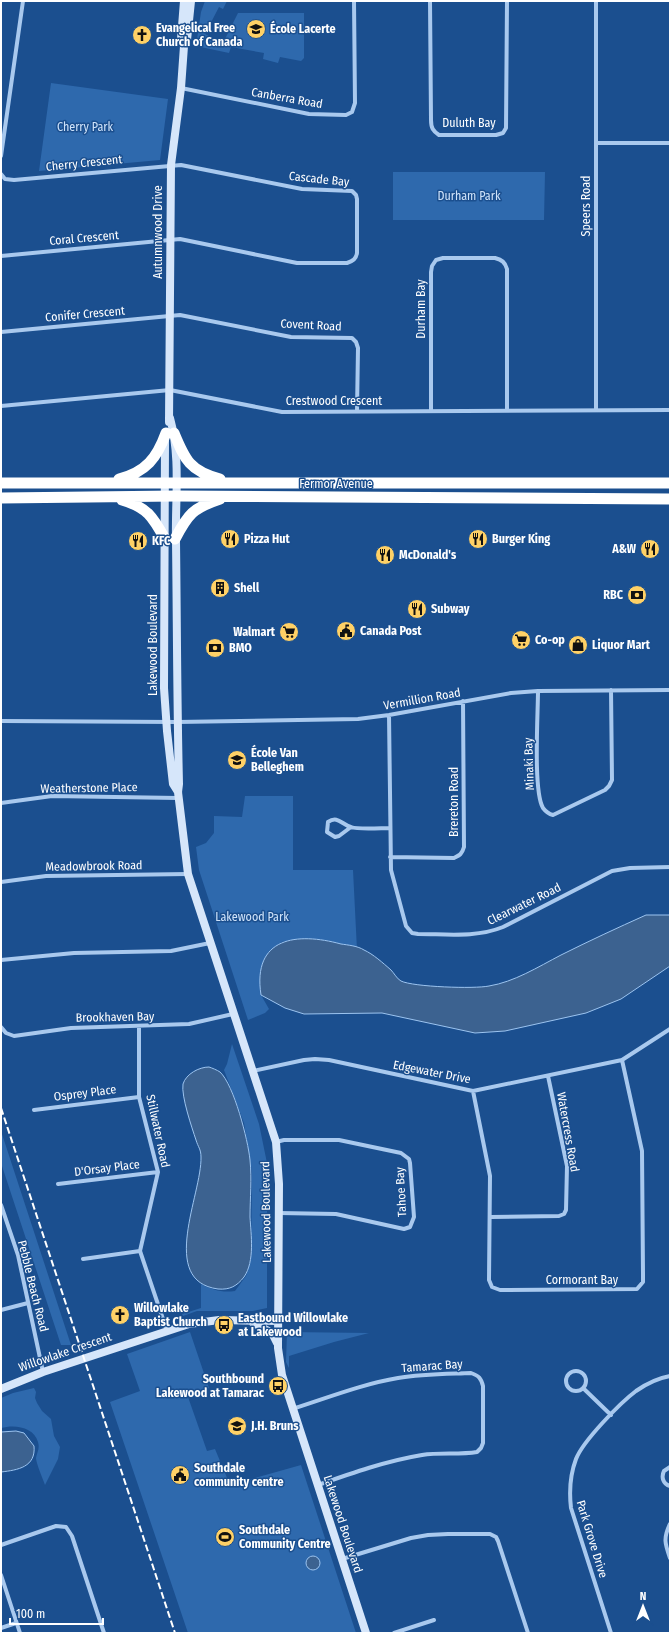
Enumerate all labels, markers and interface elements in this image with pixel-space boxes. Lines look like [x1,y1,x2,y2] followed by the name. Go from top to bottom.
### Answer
[245,18,267,40] school or university icon: École Lacerte
[270,20,336,36] place label: École Lacerte
[156,21,243,49] place label: Evangelical Free Church of Canada
[131,24,153,46] church icon: Evangelical Free Church of Canada
[250,85,324,111] street label: Canberra Road
[442,116,496,130] street label: Duluth Bay
[57,120,113,134] park label: Cherry Park
[45,152,123,174] street label: Cherry Crescent
[288,169,351,189] street label: Cascade Bay
[579,175,593,237] street label: Speers Road
[151,185,165,279] street label: Autumnwood Drive
[437,189,501,203] park label: Durham Park
[49,228,119,248] street label: Coral Crescent
[414,279,428,339] street label: Durham Bay
[45,304,125,324] street label: Conifer Crescent
[280,316,342,334] street label: Covent Road
[286,394,382,408] street label: Crestwood Crescent
[299,477,373,491] street label: Fermor Avenue
[219,528,241,550] restaurant icon: Pizza Hut
[467,528,489,550] restaurant icon: Burger King
[127,530,149,552] restaurant icon: KFC
[244,532,290,546] place label: Pizza Hut
[492,532,550,546] place label: Burger King
[152,534,171,548] place label: KFC
[639,538,661,560] restaurant icon: A&W
[611,542,637,556] place label: A&W
[374,544,396,566] restaurant icon: McDonald's
[399,548,457,562] place label: McDonald's
[209,577,231,599] building icon: Shell
[234,581,260,595] place label: Shell
[626,584,648,606] bank icon: RBC
[603,588,624,602] place label: RBC
[146,594,160,696] street label: Lakewood Boulevard
[406,598,428,620] restaurant icon: Subway
[431,602,470,616] place label: Subway
[335,620,357,642] public building icon: Canada Post
[278,621,300,643] supermarket icon: Walmart
[360,624,422,638] place label: Canada Post
[233,625,276,639] place label: Walmart
[510,629,532,651] supermarket icon: Co-op
[535,633,565,647] place label: Co-op
[567,634,589,656] shop icon: Liquor Mart
[204,637,226,659] bank icon: BMO
[592,638,651,652] place label: Liquor Mart
[229,641,252,655] place label: BMO
[382,685,462,713] street label: Vermillion Road
[521,737,537,791] street label: Minaki Bay
[251,744,304,774] place label: École Van Belleghem
[226,749,248,771] school or university icon: École Van Belleghem
[447,767,461,837] street label: Brereton Road
[40,780,138,796] street label: Weatherstone Place
[45,858,143,874] street label: Meadowbrook Road
[485,880,563,928] street label: Clearwater Road
[215,910,289,924] park label: Lakewood Park
[76,1009,155,1025] street label: Brookhaven Bay
[392,1058,472,1086] street label: Edgewater Drive
[53,1082,117,1104] street label: Osprey Place
[554,1091,582,1173] street label: Watercress Road
[143,1093,173,1169] street label: Stillwater Road
[73,1157,141,1179] street label: D'Orsay Place
[258,1161,274,1263] street label: Lakewood Boulevard
[393,1166,409,1217] street label: Tahoe Bay
[15,1239,51,1333] street label: Pebble Beach Road
[546,1273,619,1287] street label: Cormorant Bay
[134,1301,207,1329] place label: Willowlake Baptist Church
[109,1304,131,1326] church icon: Willowlake Baptist Church
[238,1311,348,1339] place label: Eastbound Willowlake at Lakewood
[213,1314,235,1336] bus stop icon: Eastbound Willowlake at Lakewood
[17,1329,113,1375] street label: Willowlake Crescent
[401,1357,464,1375] street label: Tamarac Bay
[156,1372,265,1400] place label: Southbound Lakewood at Tamarac
[267,1375,289,1397] bus stop icon: Southbound Lakewood at Tamarac
[226,1415,248,1437] school or university icon: J.H. Bruns
[250,1419,299,1433] place label: J.H. Bruns
[194,1461,283,1489] place label: Southdale community centre
[169,1464,191,1486] public building icon: Southdale community centre
[321,1473,365,1575] street label: Lakewood Boulevard
[574,1498,610,1580] street label: Park Grove Drive
[239,1523,331,1551] place label: Southdale Community Centre
[214,1526,236,1548] sports icon: Southdale Community Centre
[623,1586,663,1626] north arrow
[640,1590,646,1603] text: N
[10,1600,103,1626] scale bar
[16,1607,45,1621] text: 100 m

